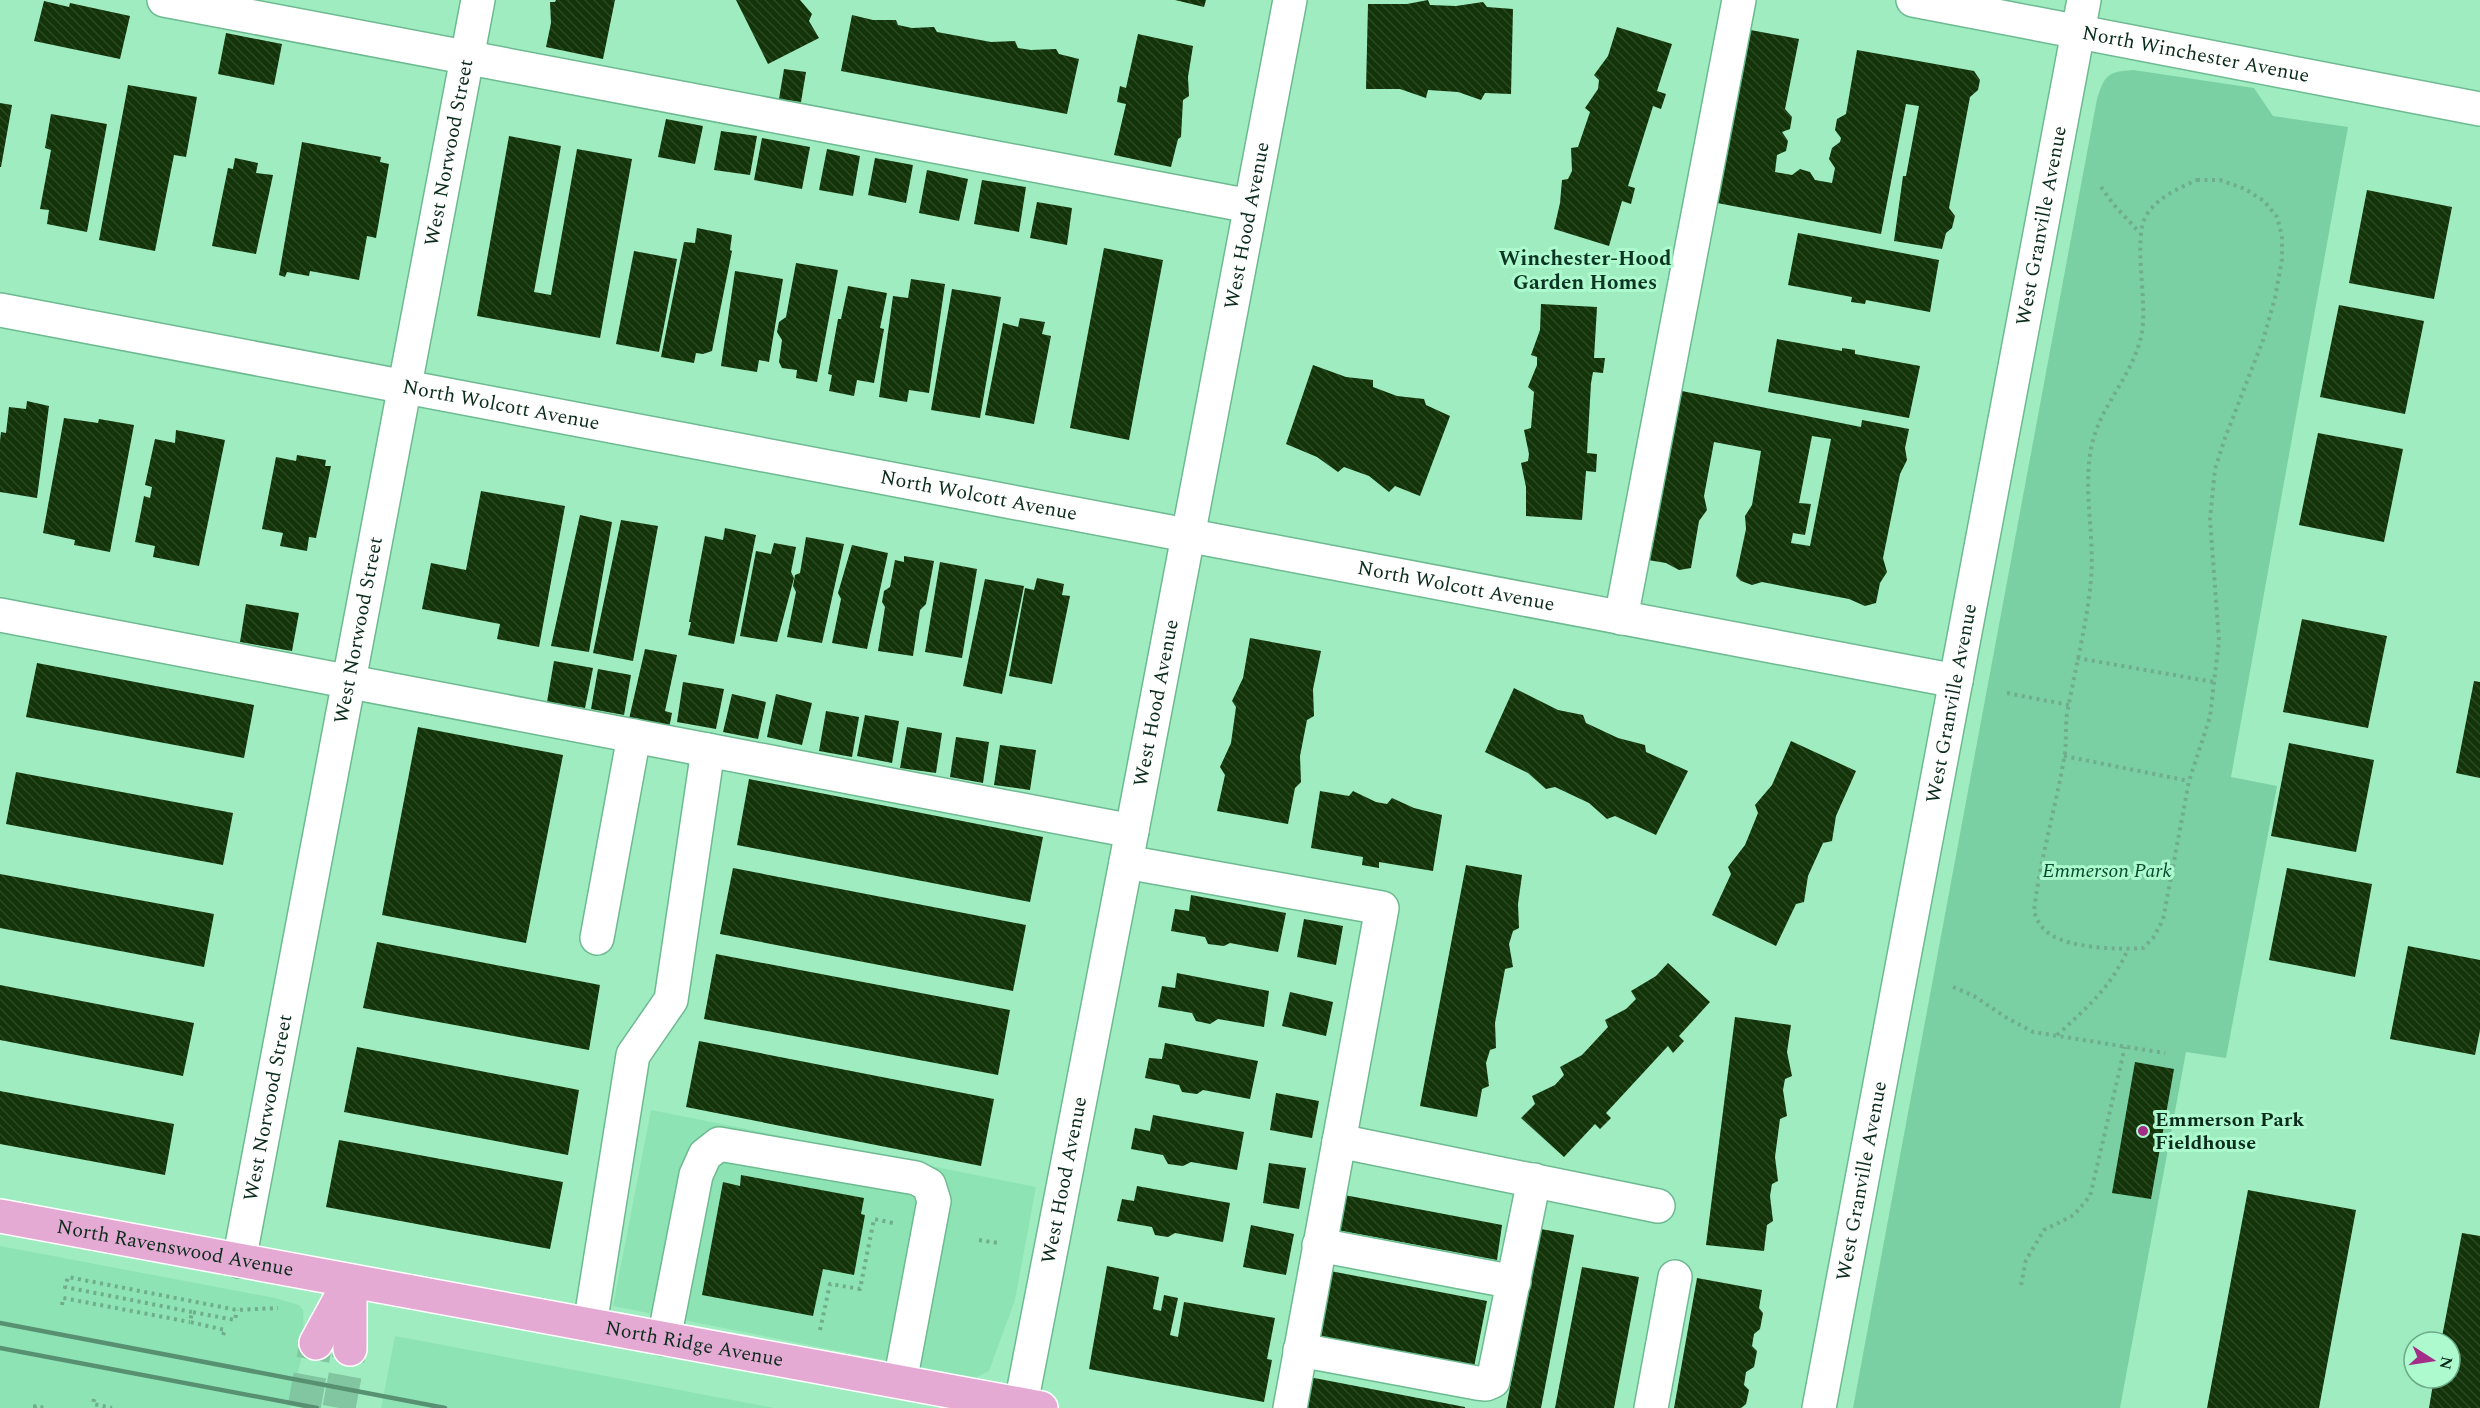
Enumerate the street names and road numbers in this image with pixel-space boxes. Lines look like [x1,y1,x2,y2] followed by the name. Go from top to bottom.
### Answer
[2080,18,2312,91] street label: North Winchester Avenue
[417,57,481,249] street label: West Norwood Street
[2008,123,2075,328] street label: West Granville Avenue
[1217,139,1278,312] street label: West Hood Avenue
[400,372,602,438] street label: North Wolcott Avenue
[877,462,1080,529] street label: North Wolcott Avenue
[326,534,391,726] street label: West Norwood Street
[1355,553,1557,620] street label: North Wolcott Avenue
[1918,601,1985,806] street label: West Granville Avenue
[1126,617,1187,789] street label: West Hood Avenue
[236,1012,300,1204] street label: West Norwood Street
[1828,1079,1895,1283] street label: West Granville Avenue
[1033,1094,1095,1266] street label: West Hood Avenue
[54,1212,296,1285] street label: North Ravenswood Avenue
[603,1313,786,1375] street label: North Ridge Avenue

